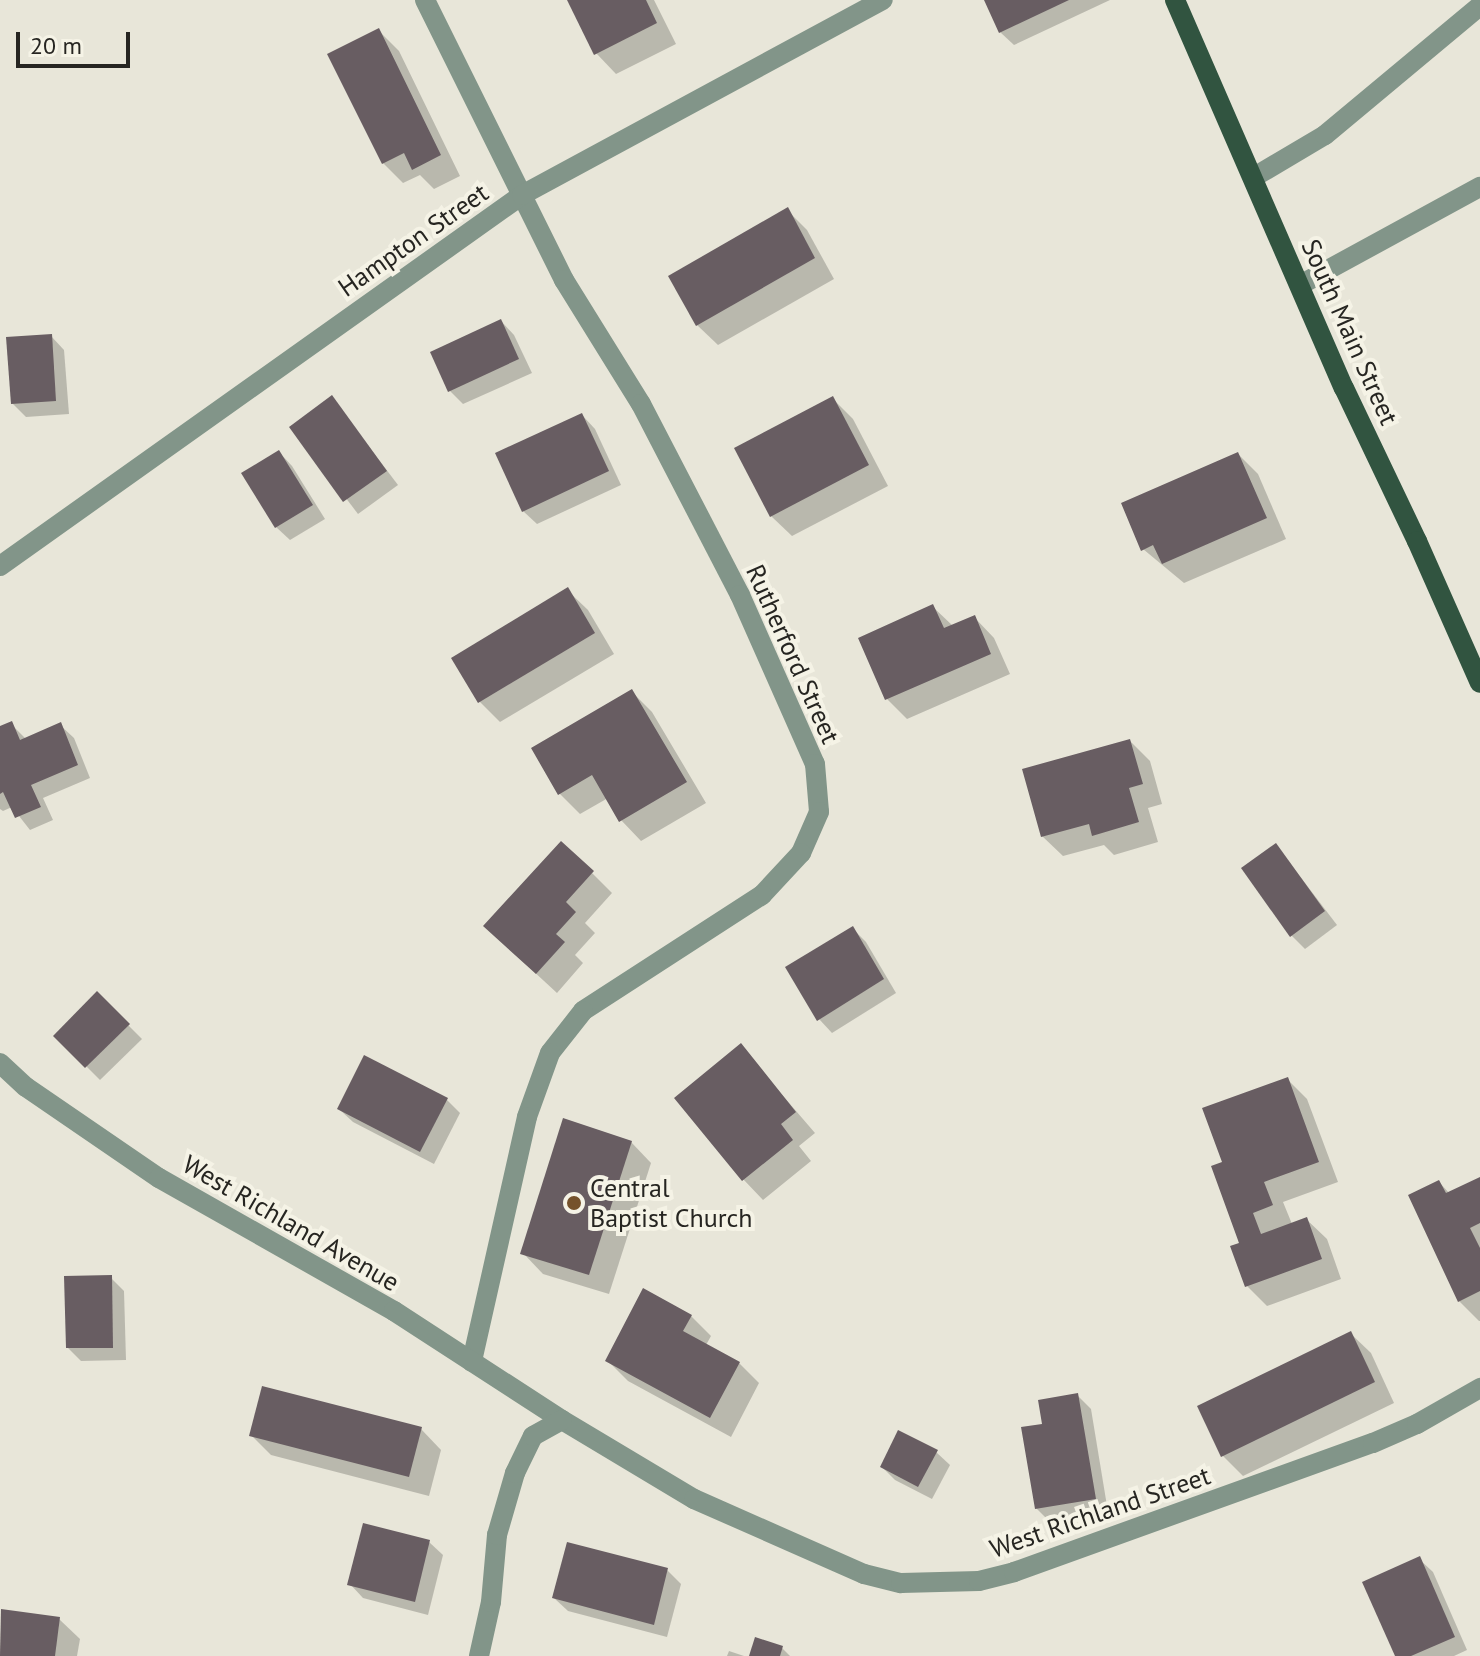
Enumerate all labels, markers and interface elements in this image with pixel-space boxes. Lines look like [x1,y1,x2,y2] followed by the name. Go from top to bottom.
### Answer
[20,16,134,66] scale bar
[30,30,82,61] text: 20 m
[332,177,494,303] street label: Hampton Street
[1295,234,1405,430] street label: South Main Street
[740,560,846,748] street label: Rutherford Street
[177,1148,405,1298] street label: West Richland Avenue
[590,1172,752,1234] place label: Central Baptist Church
[565,1194,583,1212] marker: Central Baptist Church
[986,1460,1214,1564] street label: West Richland Street

